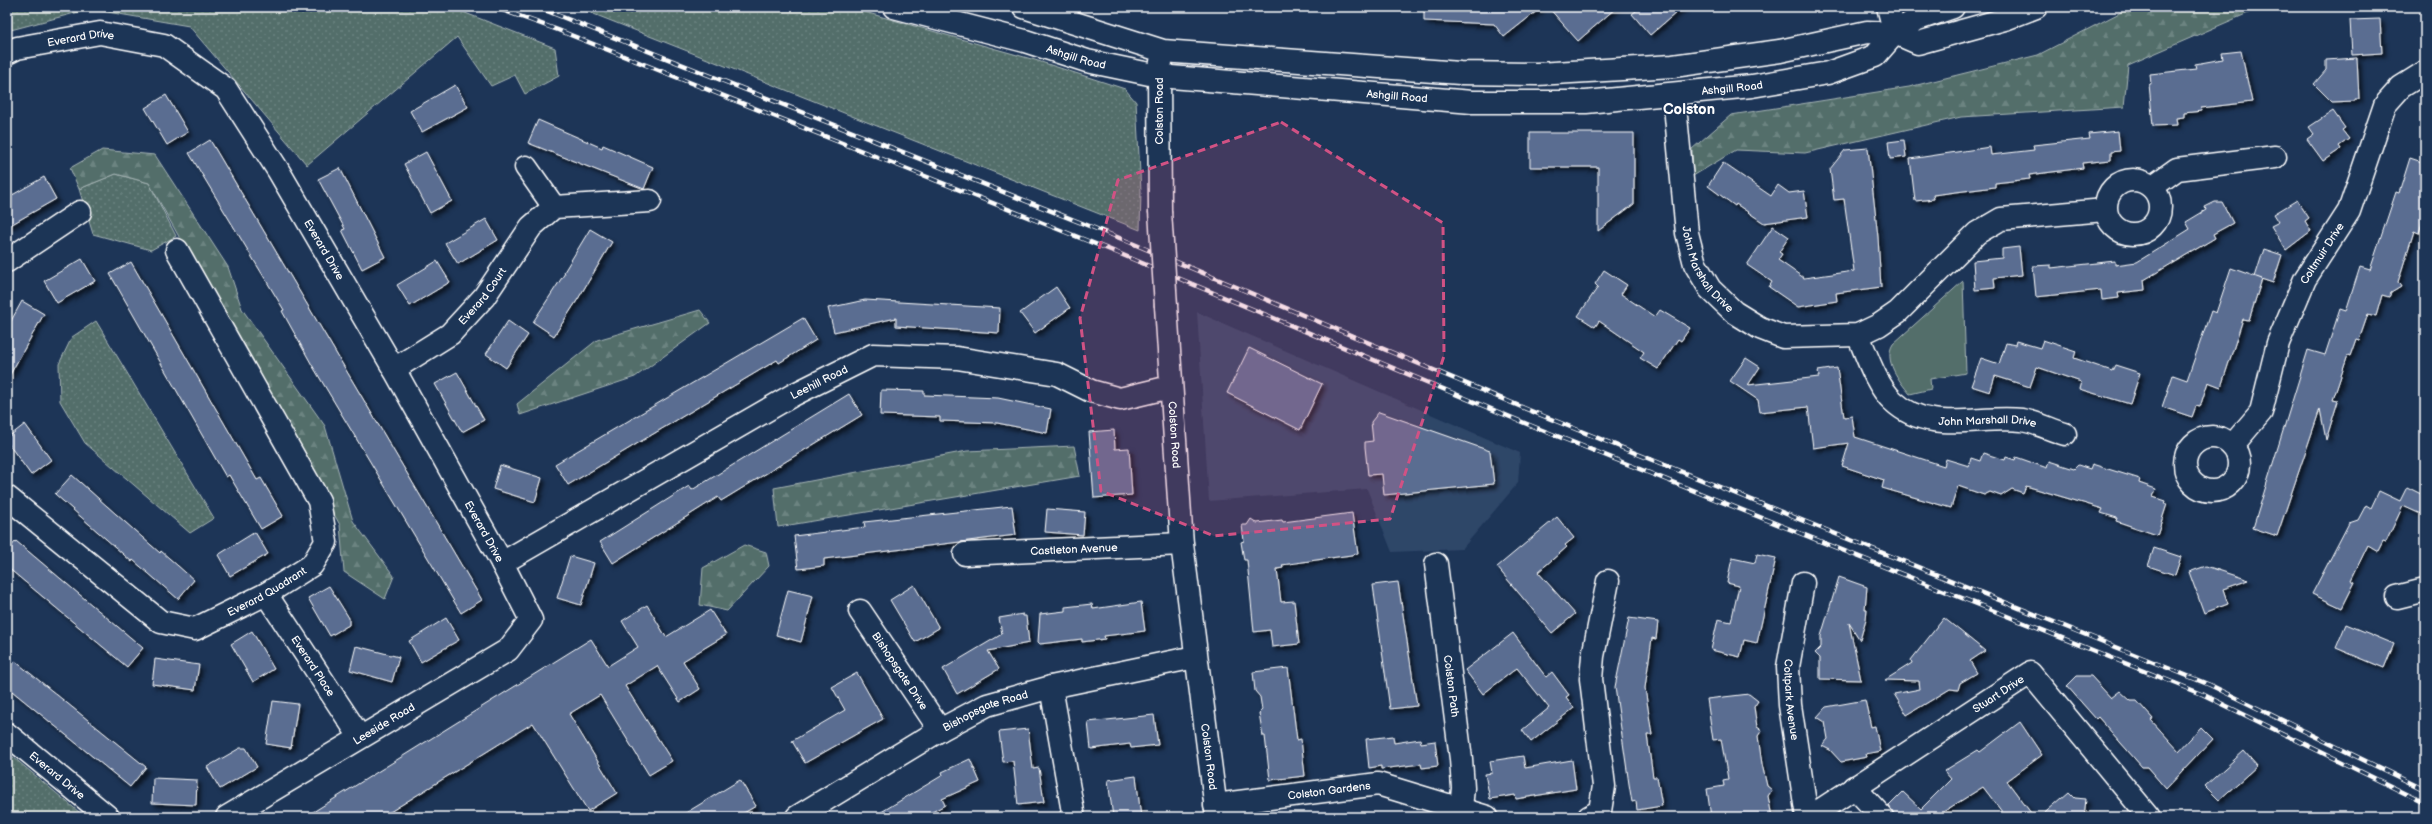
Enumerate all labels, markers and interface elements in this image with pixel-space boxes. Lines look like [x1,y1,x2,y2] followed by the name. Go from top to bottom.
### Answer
[46,26,116,49] street label: Everard Drive
[1045,42,1107,71] street label: Ashgill Road
[1153,77,1166,145] street label: Colston Road
[1701,78,1764,97] street label: Ashgill Road
[1366,87,1428,105] street label: Ashgill Road
[1663,100,1715,119] district label: Colston
[302,217,347,283] street label: Everard Drive
[2297,220,2347,286] street label: Coltmuir Drive
[1680,226,1737,315] street label: John Marshall Drive
[455,264,509,327] street label: Everard Court
[788,362,850,402] street label: Leehill Road
[1166,401,1183,469] street label: Colston Road
[1938,413,2039,430] street label: John Marshall Drive
[462,498,507,565] street label: Everard Drive
[1030,540,1118,557] street label: Castleton Avenue
[225,564,309,619] street label: Everard Quadrant
[869,629,931,712] street label: Bishopsgate Drive
[289,633,338,699] street label: Everard Place
[1441,654,1462,718] street label: Colston Path
[1781,658,1802,742] street label: Coltpark Avenue
[1970,672,2027,715] street label: Stuart Drive
[940,687,1029,734] street label: Bishopsgate Road
[351,701,417,747] street label: Leeside Road
[1199,723,1220,791] street label: Colston Road
[27,749,88,802] street label: Everard Drive
[1287,778,1372,802] street label: Colston Gardens

